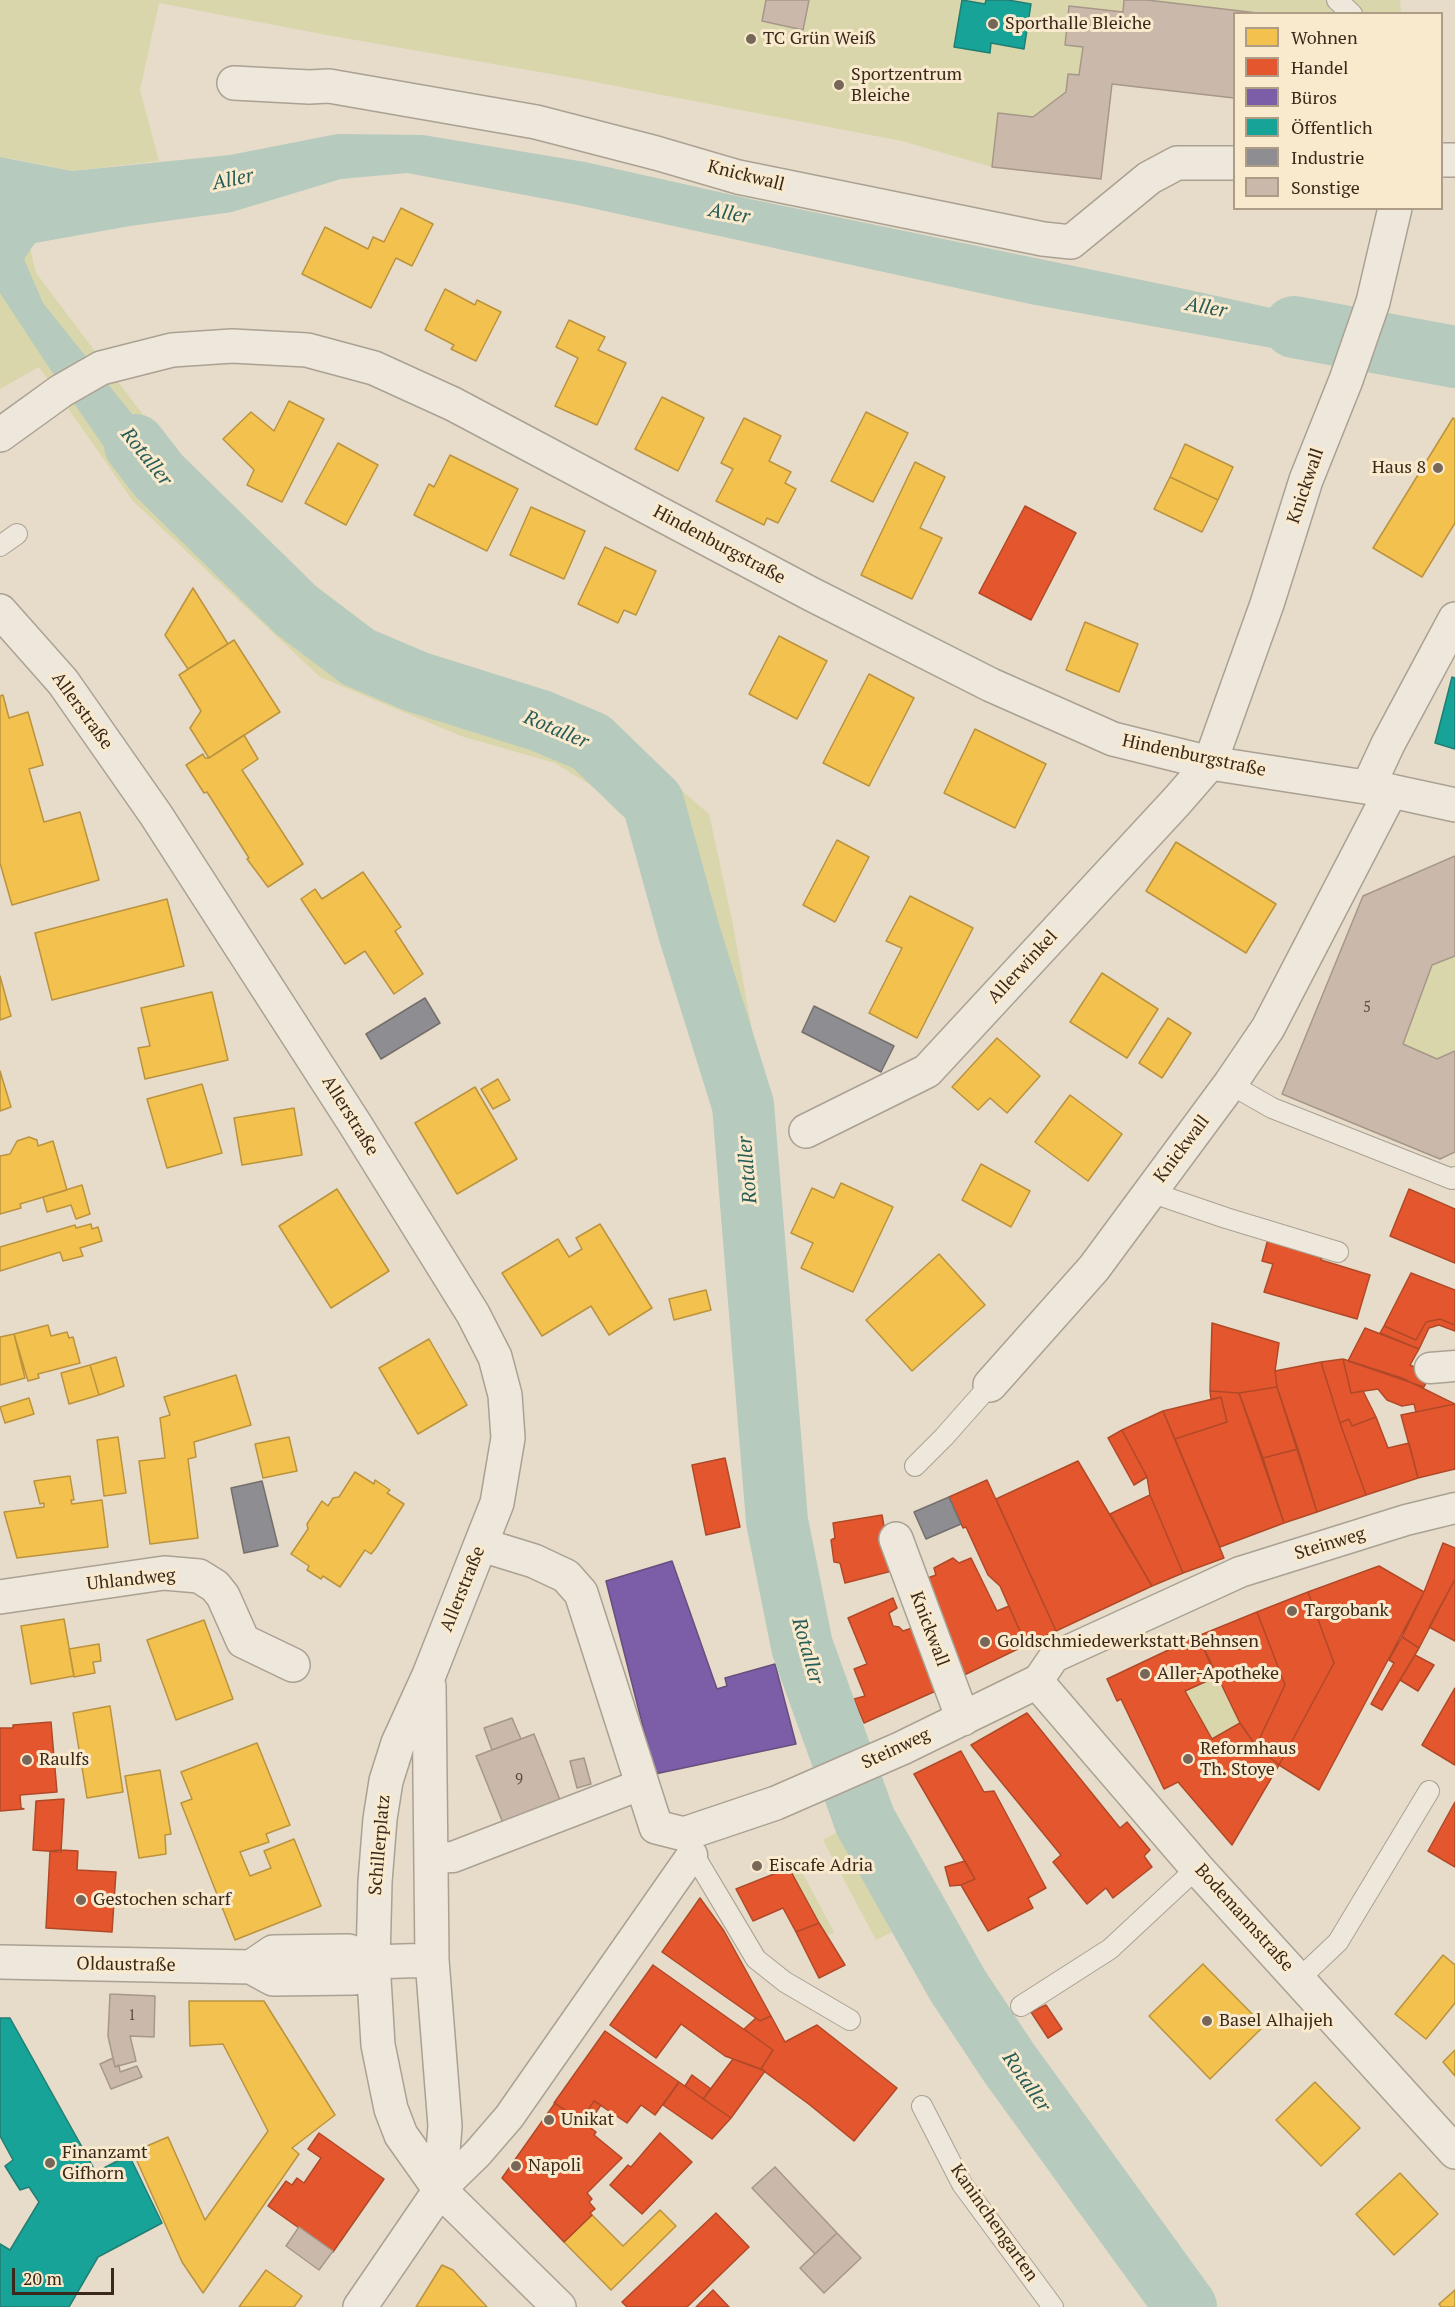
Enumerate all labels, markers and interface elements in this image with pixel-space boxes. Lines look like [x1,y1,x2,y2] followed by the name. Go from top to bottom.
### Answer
[1233,12,1443,210] legend
[1005,13,1151,35] place label: Sporthalle Bleiche
[986,17,1000,31] marker: Sporthalle Bleiche
[1291,25,1358,49] text: Wohnen
[763,28,876,50] place label: TC Grün Weiß
[744,32,758,46] marker: TC Grün Weiß
[1291,55,1348,79] text: Handel
[851,64,962,106] place label: Sportzentrum Bleiche
[832,78,846,92] marker: Sportzentrum Bleiche
[1291,85,1337,109] text: Büros
[1291,115,1373,139] text: Öffentlich
[1291,145,1364,169] text: Industrie
[705,156,787,196] street label: Knickwall
[210,164,256,196] water label: Aller
[1291,175,1360,199] text: Sonstige
[706,198,752,230] water label: Aller
[1183,292,1229,324] water label: Aller
[115,423,177,491] water label: Rotaller
[1283,445,1329,527] street label: Knickwall
[1372,457,1426,479] place label: Haus 8
[1431,461,1445,475] marker: Haus 8
[649,501,789,589] street label: Hindenburgstraße
[47,668,117,754] street label: Allerstraße
[520,706,592,754] water label: Rotaller
[1120,730,1268,782] street label: Hindenburgstraße
[984,926,1062,1008] street label: Allerwinkel
[1363,999,1371,1017] house number: 5
[317,1072,383,1160] street label: Allerstraße
[1150,1111,1214,1187] street label: Knickwall
[733,1135,763,1205] water label: Rotaller
[1292,1523,1368,1565] street label: Steinweg
[436,1543,490,1635] street label: Allerstraße
[85,1565,177,1595] street label: Uhlandweg
[905,1589,953,1669] street label: Knickwall
[1304,1600,1389,1622] place label: Targobank
[1285,1604,1299,1618] marker: Targobank
[786,1615,828,1687] water label: Rotaller
[997,1631,1259,1653] place label: Goldschmiedewerkstatt Behnsen
[978,1635,992,1649] marker: Goldschmiedewerkstatt Behnsen
[1157,1663,1279,1685] place label: Aller-Apotheke
[1138,1667,1152,1681] marker: Aller-Apotheke
[858,1724,934,1774] street label: Steinweg
[1200,1738,1296,1780] place label: Reformhaus Th. Stoye
[39,1749,89,1771] place label: Raulfs
[1181,1752,1195,1766] marker: Reformhaus Th. Stoye
[20,1753,34,1767] marker: Raulfs
[515,1771,523,1789] house number: 9
[365,1794,395,1896] street label: Schillerplatz
[769,1855,873,1877] place label: Eiscafe Adria
[750,1859,764,1873] marker: Eiscafe Adria
[1190,1860,1298,1976] street label: Bodemannstraße
[93,1889,231,1911] place label: Gestochen scharf
[74,1893,88,1907] marker: Gestochen scharf
[76,1953,176,1977] street label: Oldaustraße
[128,2007,136,2025] house number: 1
[1219,2010,1333,2032] place label: Basel Alhajjeh
[1200,2014,1214,2028] marker: Basel Alhajjeh
[997,2047,1055,2117] water label: Rotaller
[561,2109,614,2131] place label: Unikat
[542,2113,556,2127] marker: Unikat
[62,2142,148,2184] place label: Finanzamt Gifhorn
[528,2155,581,2177] place label: Napoli
[43,2156,57,2170] marker: Finanzamt Gifhorn
[509,2159,523,2173] marker: Napoli
[946,2160,1042,2286] street label: Kaninchengarten
[15,2256,117,2294] scale bar
[23,2266,62,2290] text: 20 m

